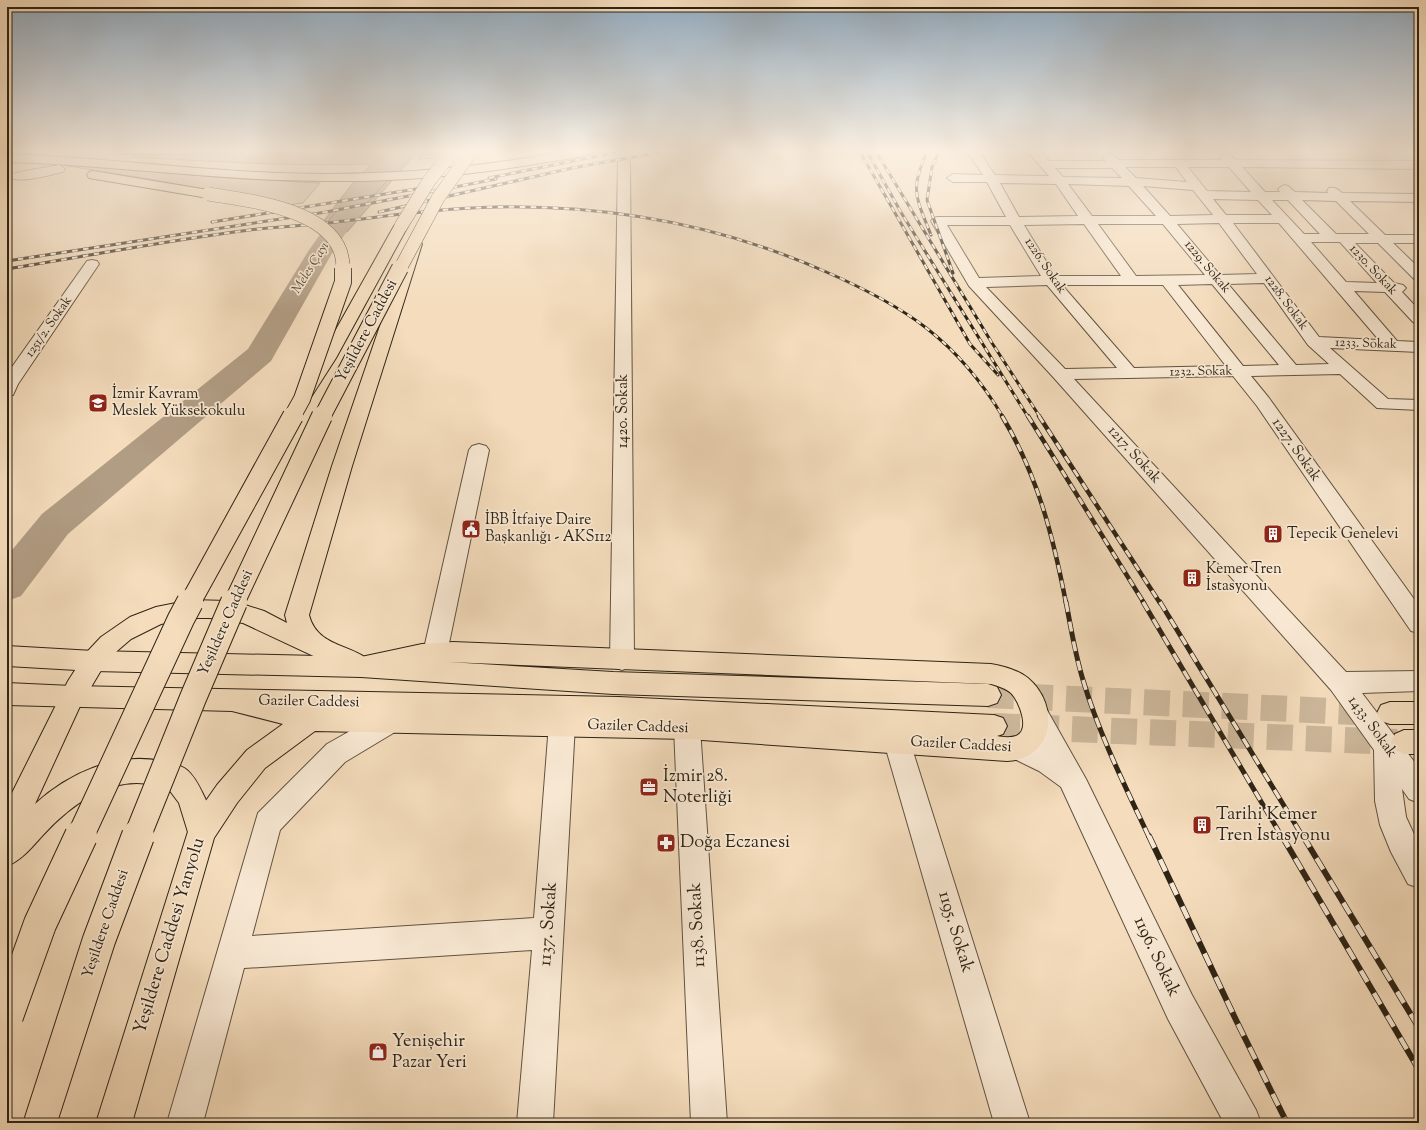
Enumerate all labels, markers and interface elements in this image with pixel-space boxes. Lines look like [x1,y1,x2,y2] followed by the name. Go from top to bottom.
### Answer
[1020,235,1070,297] street label: 1226. Sokak
[1180,237,1234,297] street label: 1229. Sokak
[288,239,334,297] water label: Meles Çayı
[1345,241,1401,299] street label: 1230. Sokak
[1260,272,1312,334] street label: 1228. Sokak
[331,276,403,386] street label: Yeşildere Caddesi
[21,293,77,361] street label: 1251/2. Sokak
[1335,334,1397,354] street label: 1233. Sokak
[1169,362,1233,382] street label: 1232. Sokak
[613,374,634,448] street label: 1420. Sokak
[112,383,246,422] place label: İzmir Kavram Meslek Yüksekokulu
[87,392,109,414] school or university icon: İzmir Kavram Meslek Yüksekokulu
[1266,414,1326,486] street label: 1227. Sokak
[1102,421,1166,489] street label: 1217. Sokak
[485,509,612,548] place label: İBB İtfaiye Daire Başkanlığı - AKS112
[460,518,482,540] public building icon: İBB İtfaiye Daire Başkanlığı - AKS112
[1262,523,1284,545] building icon: Tepecik Genelevi
[1287,524,1399,545] place label: Tepecik Genelevi
[1206,559,1282,597] place label: Kemer Tren İstasyonu
[193,567,259,679] street label: Yeşildere Caddesi
[1181,567,1203,589] building icon: Kemer Tren İstasyonu
[258,691,360,713] street label: Gaziler Caddesi
[1342,692,1402,762] street label: 1433. Sokak
[587,715,689,739] street label: Gaziler Caddesi
[910,732,1012,758] street label: Gaziler Caddesi
[663,764,732,811] place label: İzmir 28. Noterliği
[638,776,660,798] office icon: İzmir 28. Noterliği
[1216,802,1330,849] place label: Tarihi Kemer Tren İstasyonu
[1191,814,1213,836] building icon: Tarihi Kemer Tren İstasyonu
[680,830,790,856] place label: Doğa Eczanesi
[655,832,677,854] pharmacy icon: Doğa Eczanesi
[128,835,212,1037] street label: Yeşildere Caddesi Yanyolu
[78,867,134,981] street label: Yeşildere Caddesi
[533,881,565,967] street label: 1137. Sokak
[683,882,713,968] street label: 1138. Sokak
[930,888,980,976] street label: 1195. Sokak
[1126,912,1186,1002] street label: 1196. Sokak
[392,1029,467,1076] place label: Yenişehir Pazar Yeri
[367,1041,389,1063] shop icon: Yenişehir Pazar Yeri

